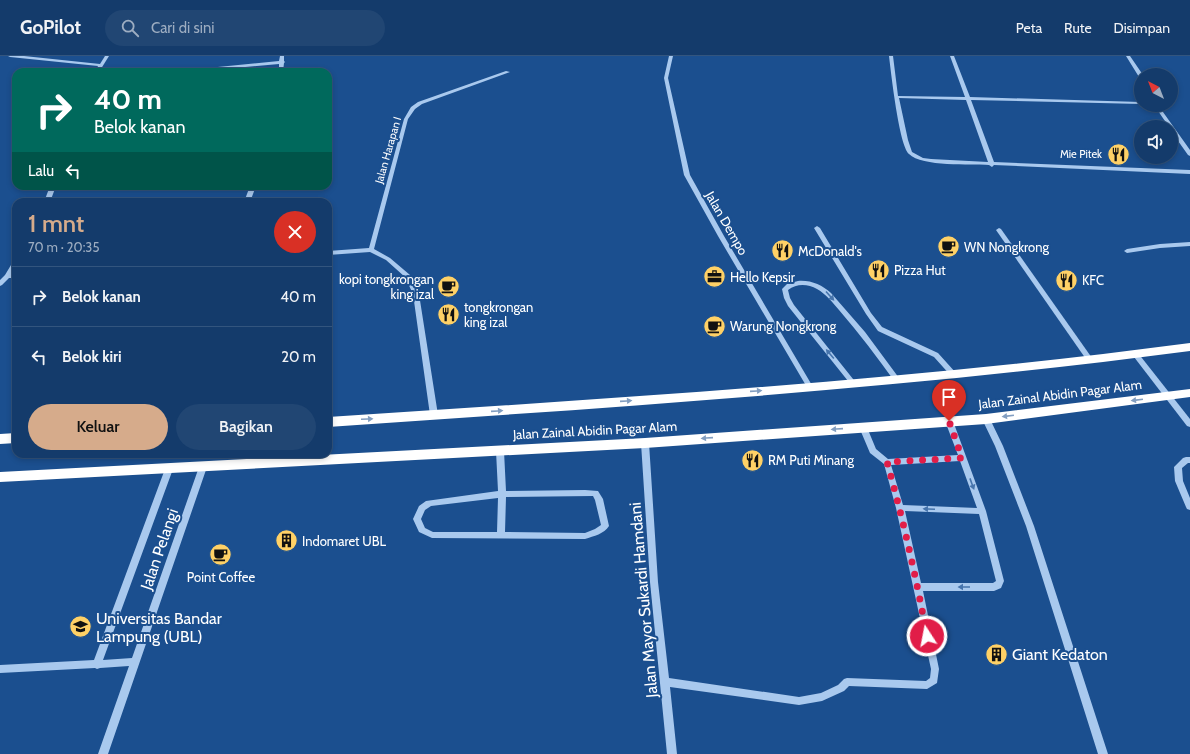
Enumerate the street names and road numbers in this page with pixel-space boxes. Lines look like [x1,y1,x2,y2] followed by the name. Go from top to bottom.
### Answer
[371,115,404,186] street label: Jalan Harapan I
[702,187,752,258] street label: Jalan Dempo
[976,376,1143,412] street label: Jalan Zainal Abidin Pagar Alam
[511,418,678,442] street label: Jalan Zainal Abidin Pagar Alam
[625,501,662,699] street label: Jalan Mayor Sukardi Hamdani
[136,506,182,593] street label: Jalan Pelangi

